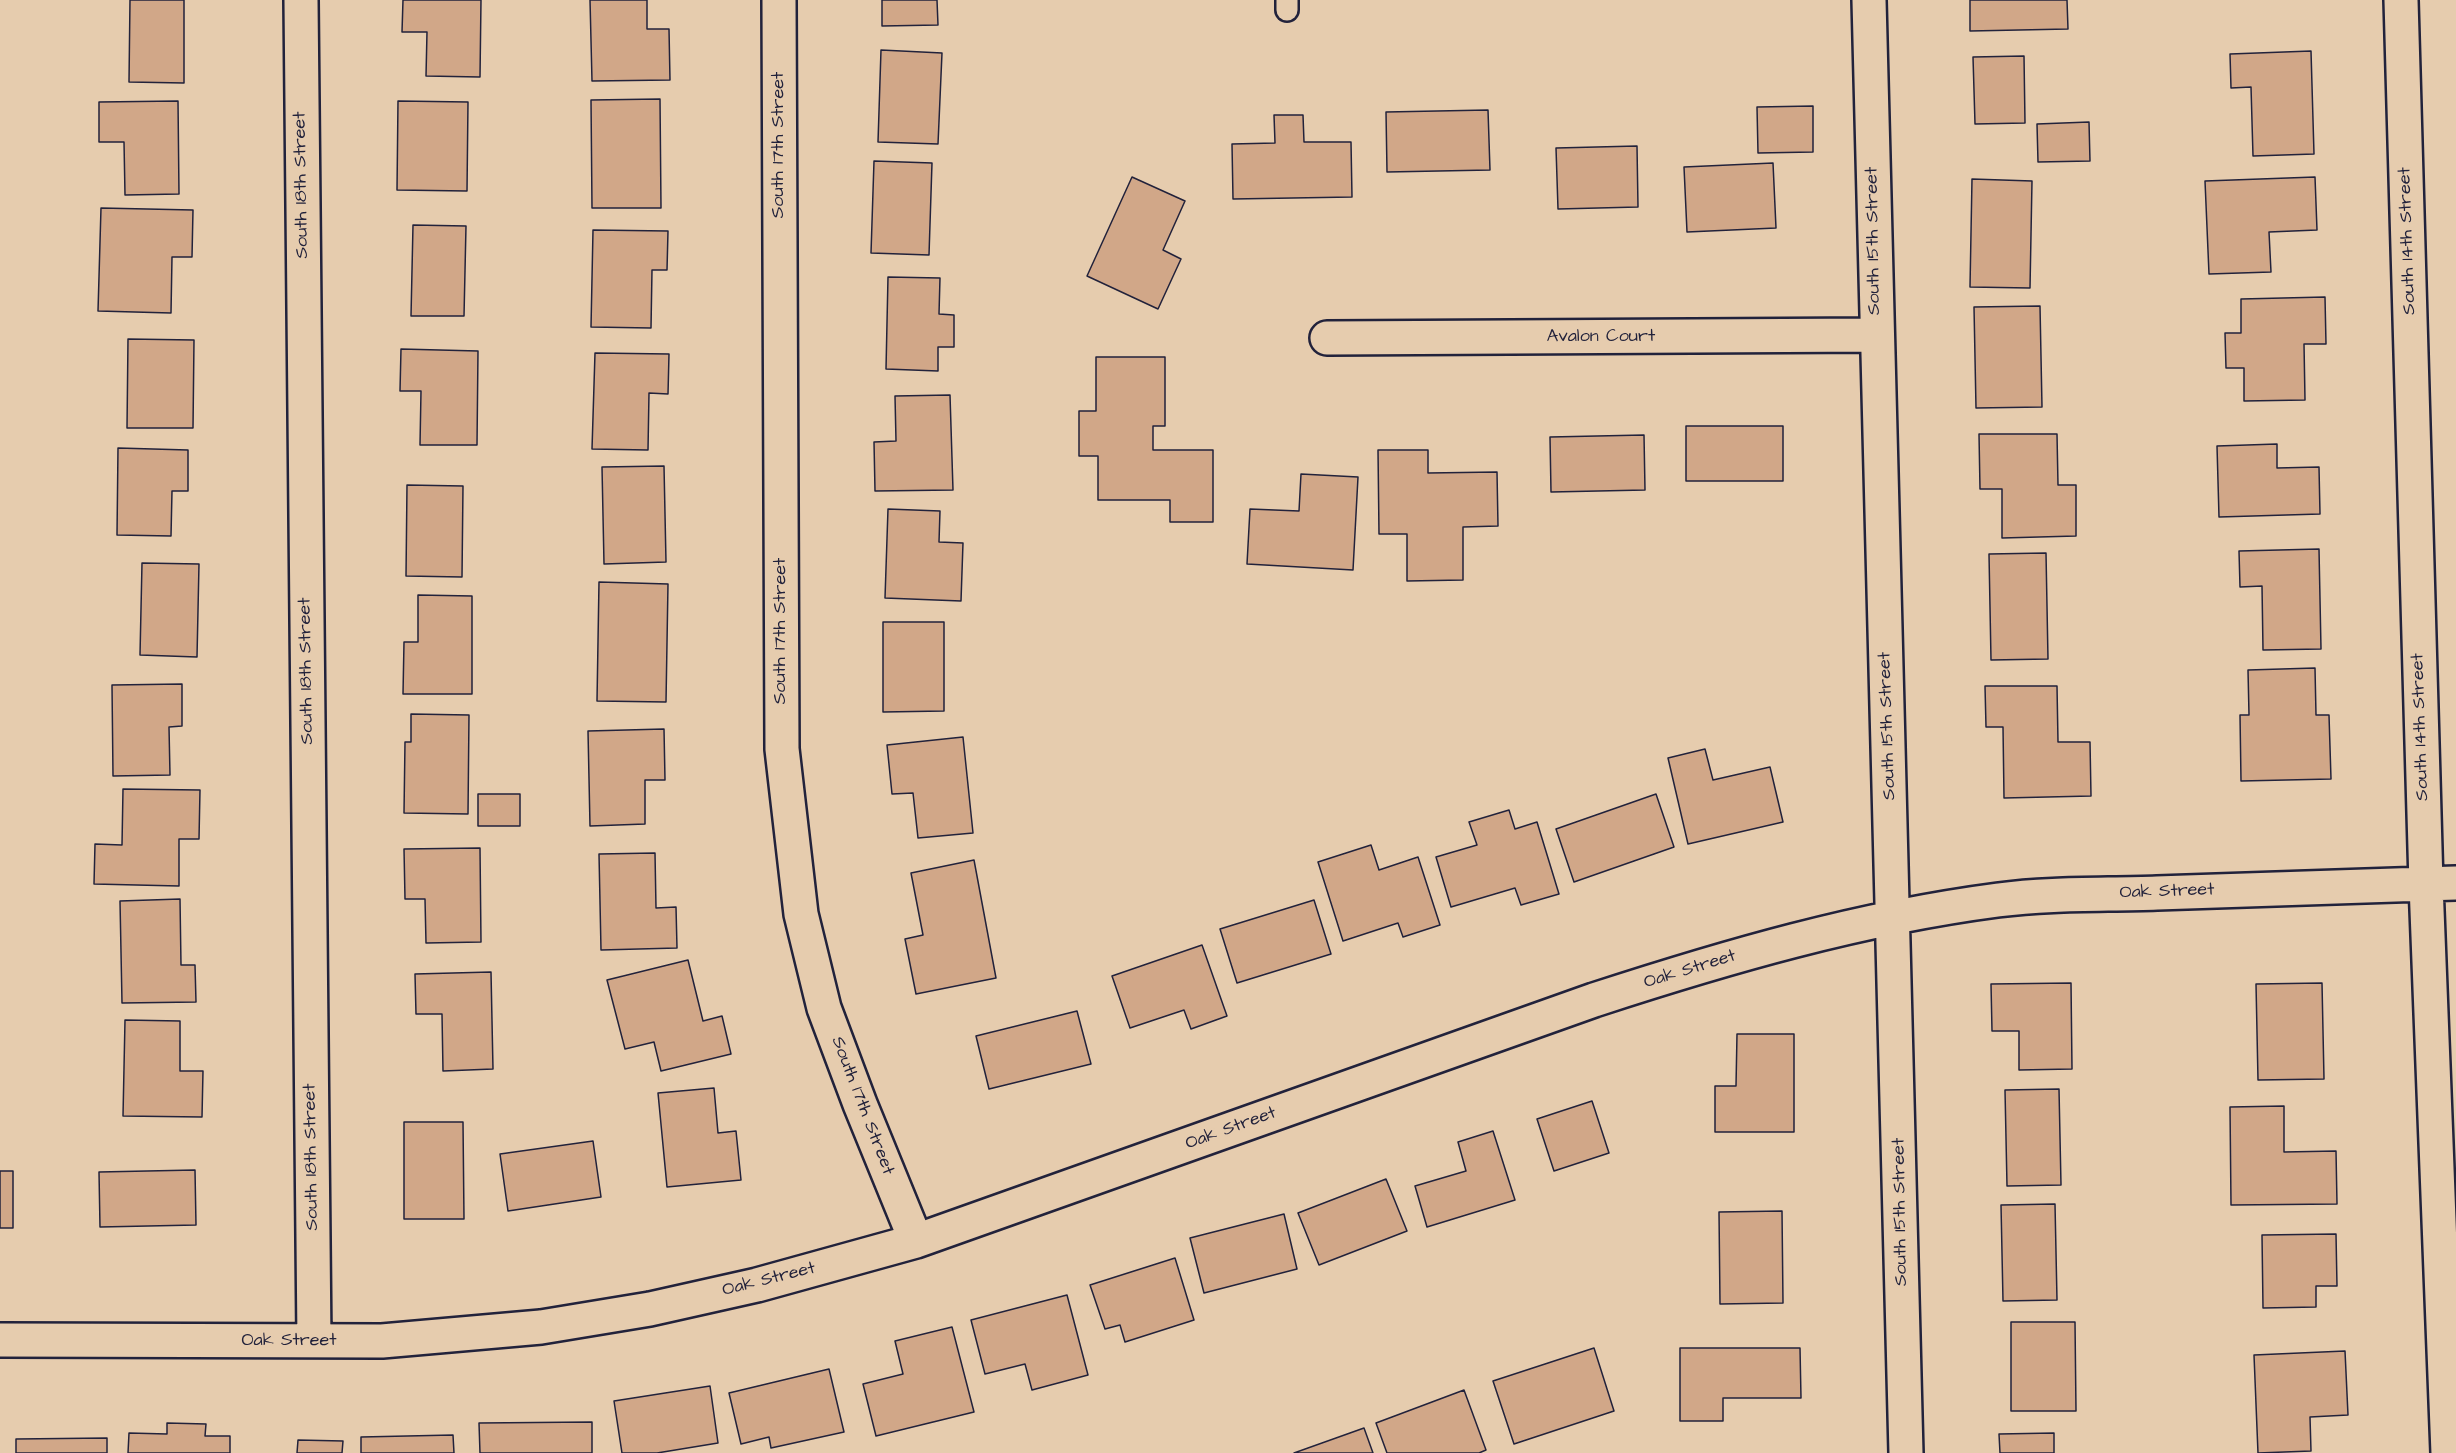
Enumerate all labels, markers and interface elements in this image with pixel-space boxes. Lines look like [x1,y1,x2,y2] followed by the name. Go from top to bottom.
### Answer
[768,72,790,218] street label: South 17th Street
[290,111,314,259] street label: South 18th Street
[1862,167,1886,315] street label: South 15th Street
[2395,167,2421,315] street label: South 14th Street
[1547,326,1655,348] street label: Avalon Court
[770,558,792,704] street label: South 17th Street
[295,597,319,745] street label: South 18th Street
[1875,652,1901,800] street label: South 15th Street
[2408,653,2434,801] street label: South 14th Street
[2119,880,2215,904] street label: Oak Street
[1641,946,1739,994] street label: Oak Street
[826,1034,898,1178] street label: South 17th Street
[300,1083,324,1231] street label: South 18th Street
[1183,1103,1279,1155] street label: Oak Street
[1889,1138,1913,1286] street label: South 15th Street
[720,1258,818,1302] street label: Oak Street
[241,1330,337,1352] street label: Oak Street

